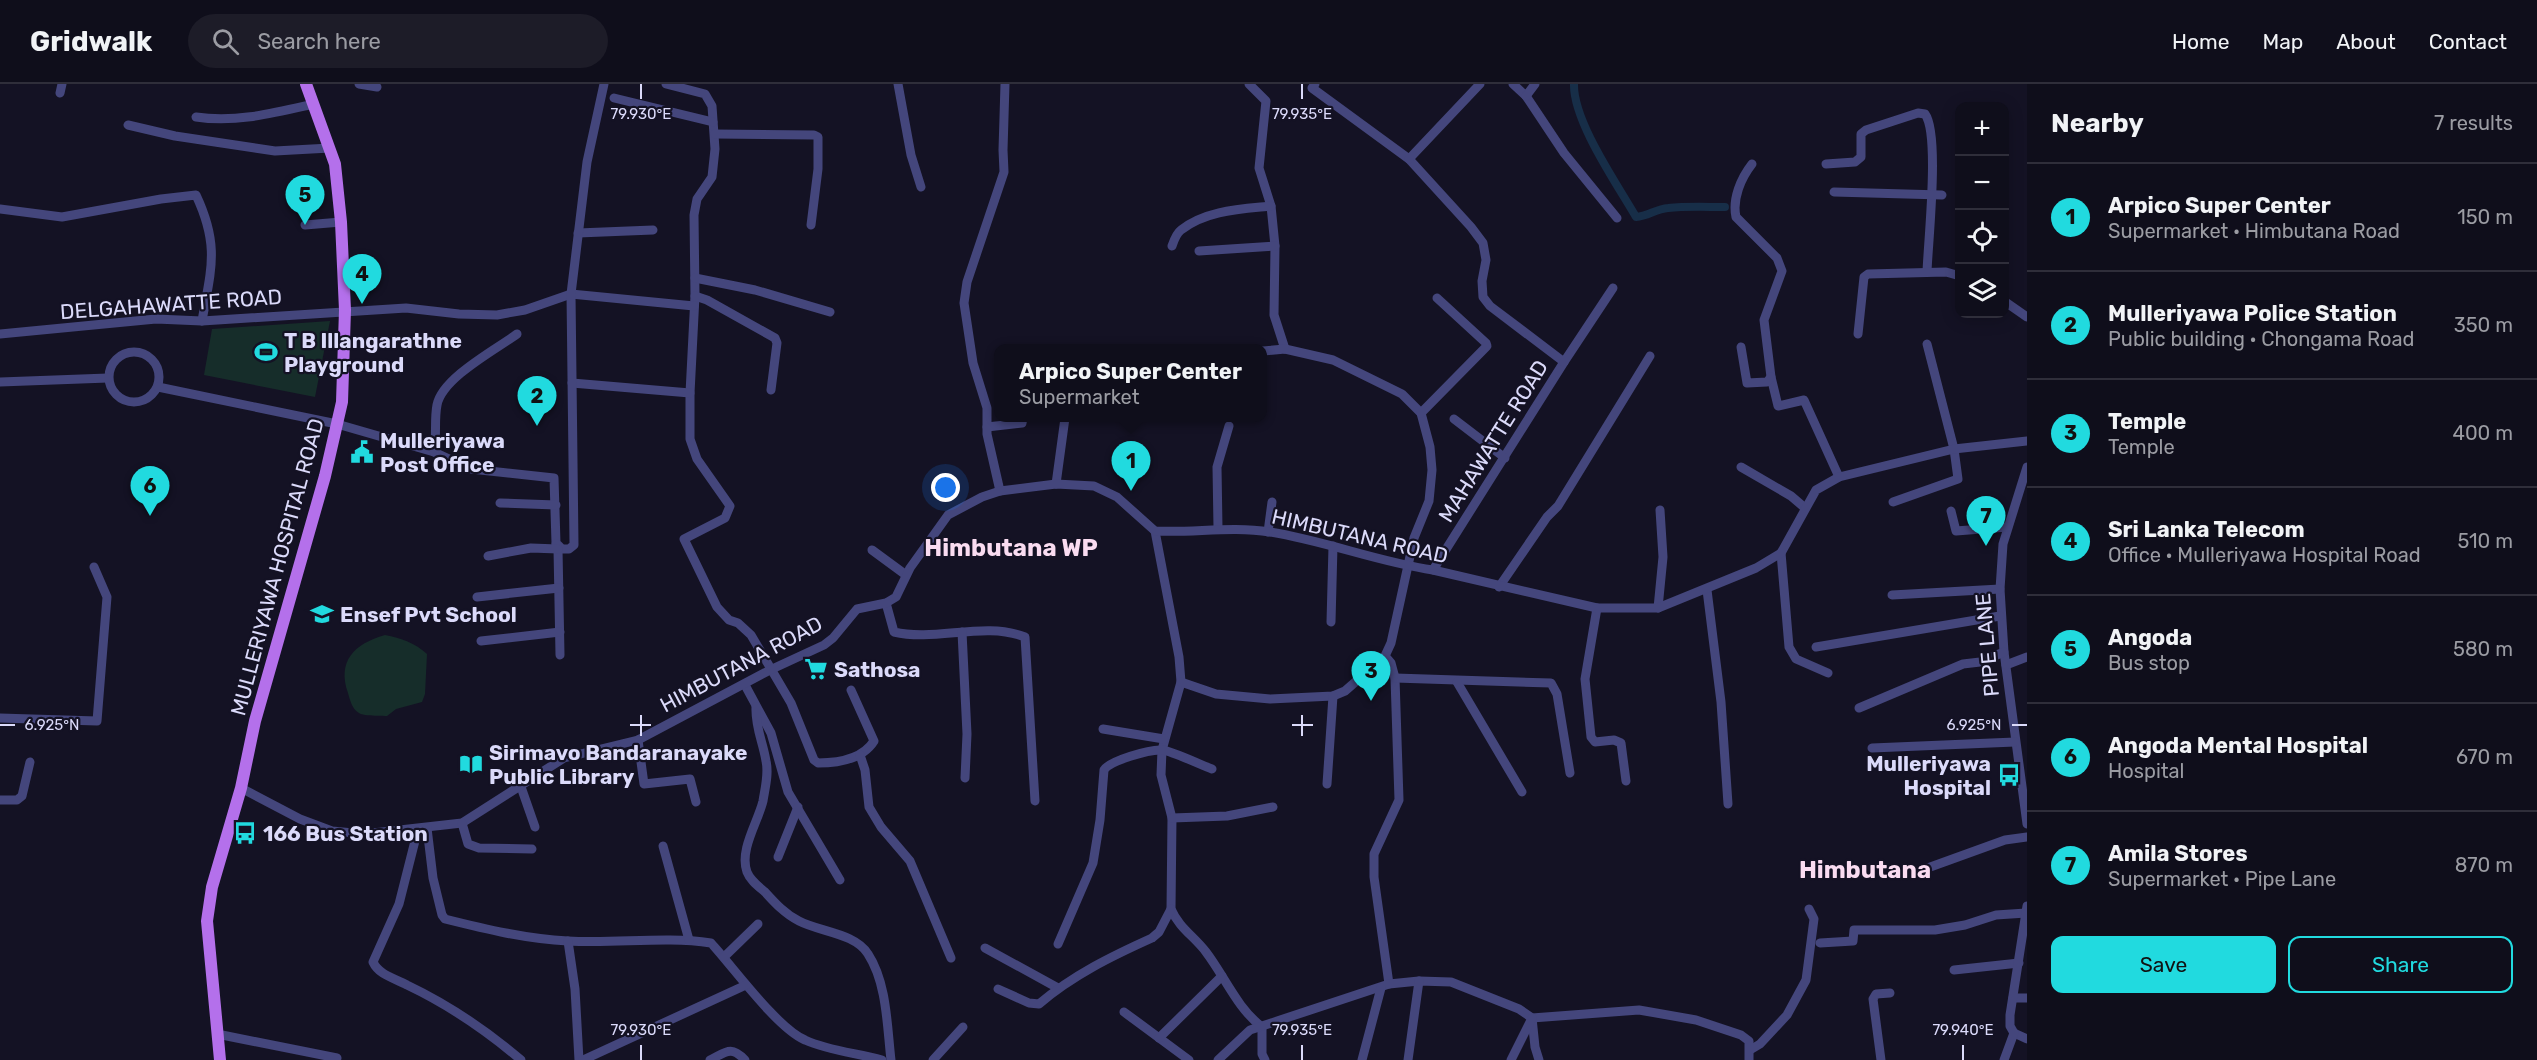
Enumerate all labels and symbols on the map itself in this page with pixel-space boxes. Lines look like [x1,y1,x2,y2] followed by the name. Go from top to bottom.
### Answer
[611,105,671,123] text: 79.930°E
[1272,105,1332,123] text: 79.935°E
[286,176,324,225] pin: 5
[342,254,382,304] pin: 4
[59,284,283,324] street label: DELGAHAWATTE ROAD
[284,328,462,377] place label: T B Illangarathne Playground
[253,339,279,365] sports icon: T B Illangarathne Playground
[1433,355,1553,527] street label: MAHAWATTE ROAD
[518,376,556,426] pin: 2
[225,416,329,718] street label: MULLERIYAWA HOSPITAL ROAD
[380,428,505,477] place label: Mulleriyawa Post Office
[349,439,375,465] public building icon: Mulleriyawa Post Office
[1112,442,1150,491] pin: 1
[130,466,170,516] pin: 6
[931,473,960,502] your location
[1966,496,2006,546] pin: 7
[1269,504,1451,568] street label: HIMBUTANA ROAD
[924,534,1098,562] district label: Himbutana WP
[1970,592,2004,698] street label: PIPE LANE
[309,601,335,627] school or university icon: Ensef Pvt School
[340,602,517,627] place label: Ensef Pvt School
[656,611,826,717] street label: HIMBUTANA ROAD
[1352,652,1390,701] pin: 3
[803,656,829,682] supermarket icon: Sathosa
[834,657,921,682] place label: Sathosa
[24,716,80,734] text: 6.925°N
[1946,716,2002,734] text: 6.925°N
[489,740,748,789] place label: Sirimavo Bandaranayake Public Library
[458,751,484,777] library icon: Sirimavo Bandaranayake Public Library
[1866,751,1991,800] place label: Mulleriyawa Hospital
[1996,762,2022,788] bus stop icon: Mulleriyawa Hospital
[232,820,258,846] bus stop icon: 166 Bus Station
[263,821,428,846] place label: 166 Bus Station
[1799,856,1931,884] district label: Himbutana
[611,1021,671,1039] text: 79.930°E
[1272,1021,1332,1039] text: 79.935°E
[1932,1021,1994,1039] text: 79.940°E

